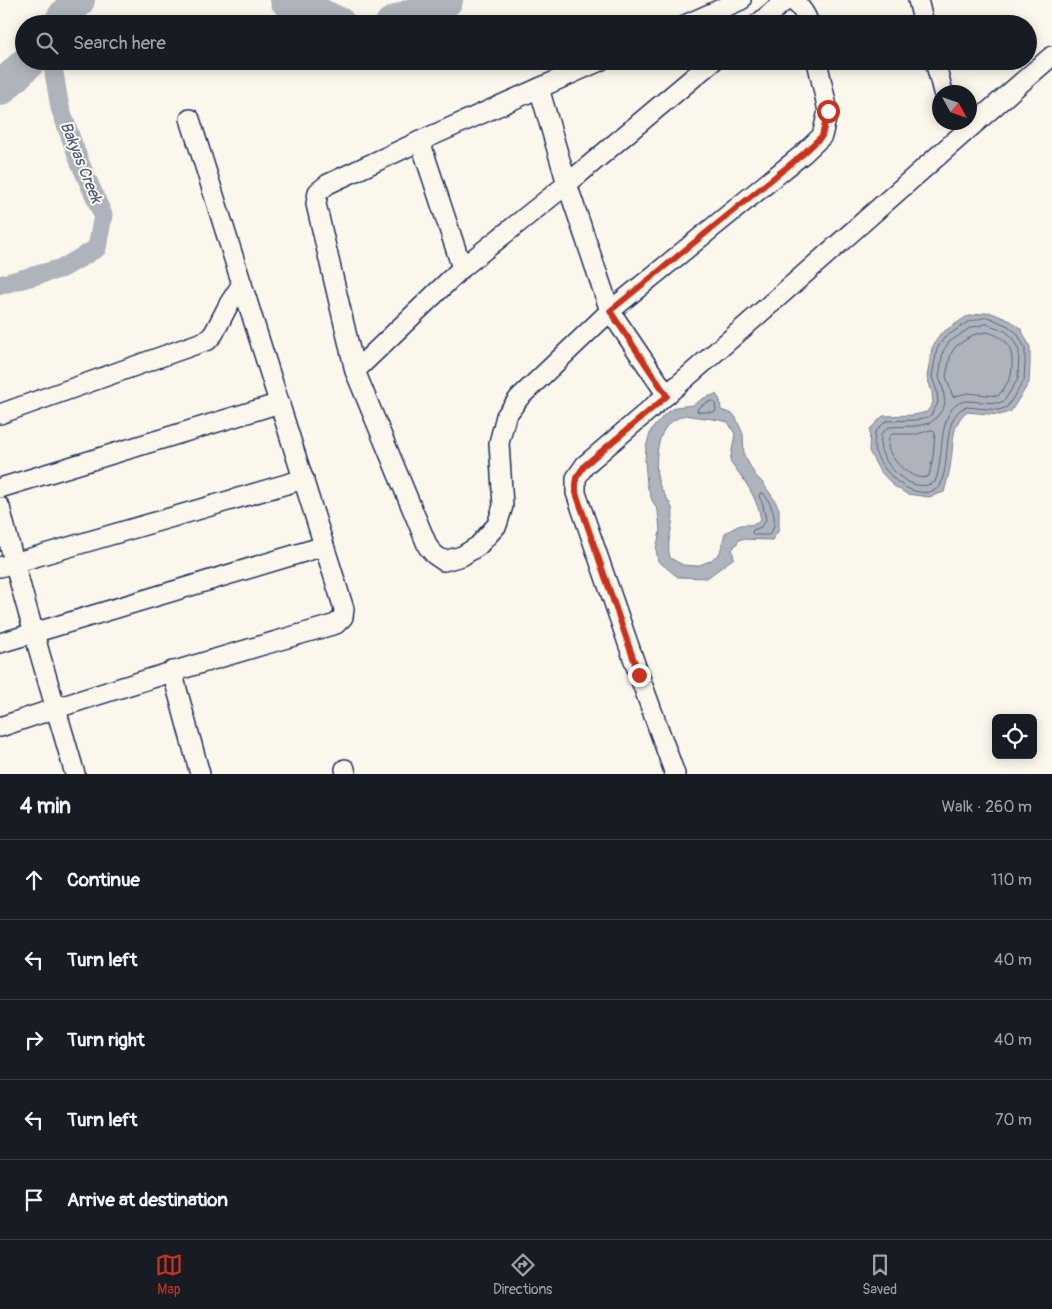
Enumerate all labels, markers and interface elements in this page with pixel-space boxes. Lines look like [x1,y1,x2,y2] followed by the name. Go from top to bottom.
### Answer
[15,15,1037,70] search box
[33,29,61,57] icon: search
[73,31,166,55] text: Search here
[932,85,977,130] north arrow
[817,100,840,123] route start
[56,119,107,207] water label: Bakyas Creek
[628,664,651,687] route end
[992,714,1037,759] map controls
[992,714,1037,759] button: locate
[20,793,71,820] text: 4 min
[941,797,1032,817] text: Walk · 260 m
[20,866,48,894] icon: ahead
[67,868,140,892] text: Continue
[991,870,1032,890] text: 110 m
[20,946,48,974] icon: left
[67,948,137,972] text: Turn left
[994,950,1032,970] text: 40 m
[20,1026,48,1054] icon: right
[67,1028,145,1052] text: Turn right
[994,1030,1032,1050] text: 40 m
[20,1106,48,1134] icon: left
[67,1108,137,1132] text: Turn left
[995,1110,1032,1130] text: 70 m
[20,1186,48,1214] icon: arrive
[67,1188,228,1212] text: Arrive at destination
[155,1251,183,1298] tab: Map
[493,1251,552,1298] tab: Directions
[862,1251,897,1298] tab: Saved

